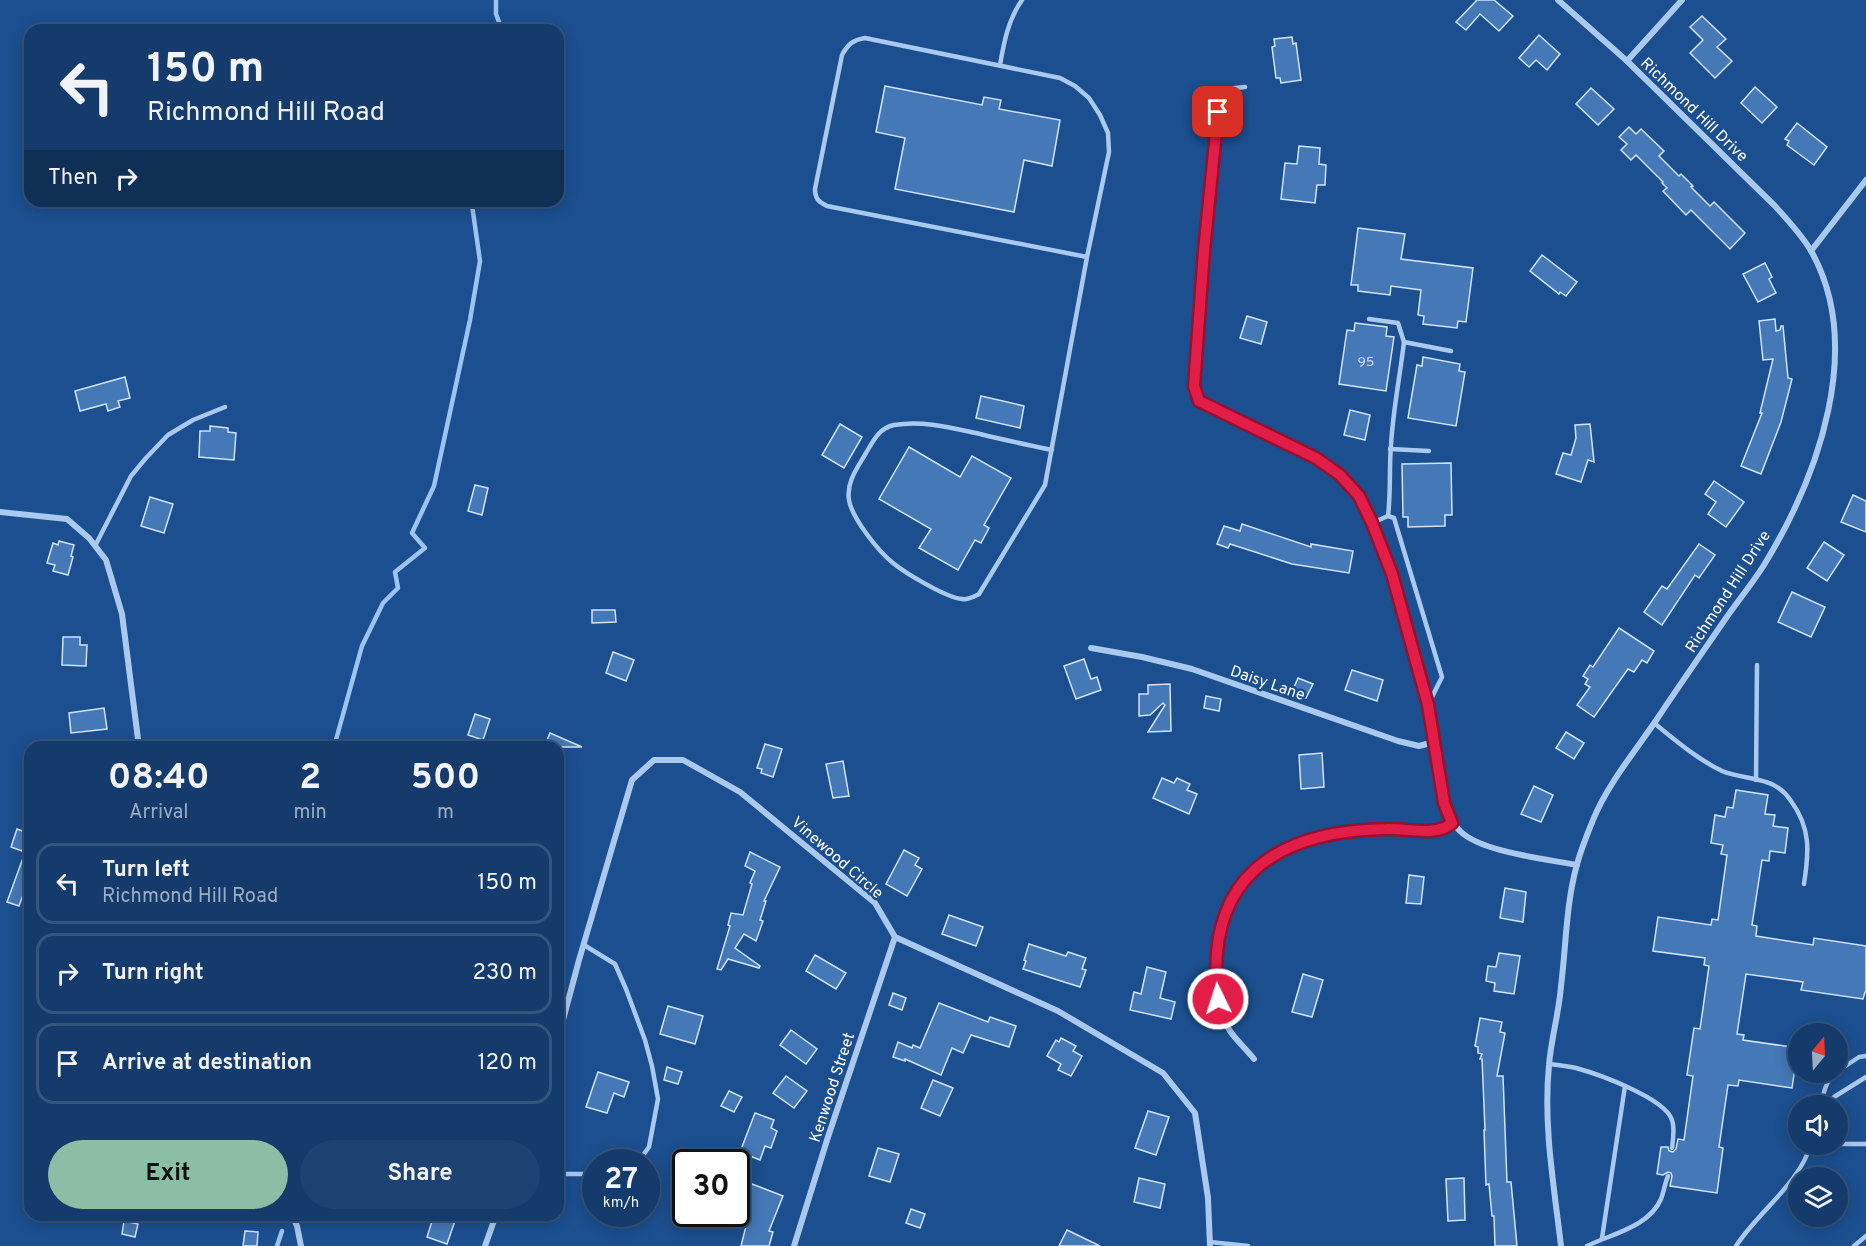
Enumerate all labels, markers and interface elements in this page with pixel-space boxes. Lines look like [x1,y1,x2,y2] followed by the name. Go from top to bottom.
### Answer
[147,44,264,97] text: 150 m
[48,48,126,126] icon: left
[1636,54,1752,167] street label: Richmond Hill Drive
[1192,86,1243,137] pin
[1201,95,1234,128] icon: arrive
[147,96,385,130] text: Richmond Hill Road
[110,162,143,195] icon: right
[48,165,98,192] text: Then
[1357,354,1375,371] house number: 95
[1682,527,1776,657] street label: Richmond Hill Drive
[1227,662,1307,706] street label: Daisy Lane
[108,756,210,802] text: 08:40
[299,756,321,802] text: 2
[411,756,480,802] text: 500
[129,800,189,826] text: Arrival
[294,800,327,826] text: min
[437,800,454,826] text: m
[786,813,887,904] street label: Vinewood Circle
[102,857,190,884] text: Turn left
[51,867,84,900] icon: left
[477,870,537,897] text: 150 m
[102,884,278,910] text: Richmond Hill Road
[51,957,84,990] icon: right
[102,960,204,987] text: Turn right
[473,960,537,987] text: 230 m
[1186,967,1250,1031] position arrow
[1788,1023,1848,1083] north arrow
[1788,1023,1848,1227] map controls
[806,1030,860,1145] street label: Kenwood Street
[51,1047,84,1080] icon: arrive
[102,1050,312,1077] text: Arrive at destination
[477,1050,537,1077] text: 120 m
[1788,1095,1848,1155] button: sound
[48,1140,288,1209] button: Exit
[300,1140,540,1209] button: Share
[672,1149,750,1227] speed limit sign: 30
[604,1162,638,1199] text: 27
[1788,1167,1848,1227] button: layers
[603,1194,639,1213] text: km/h

